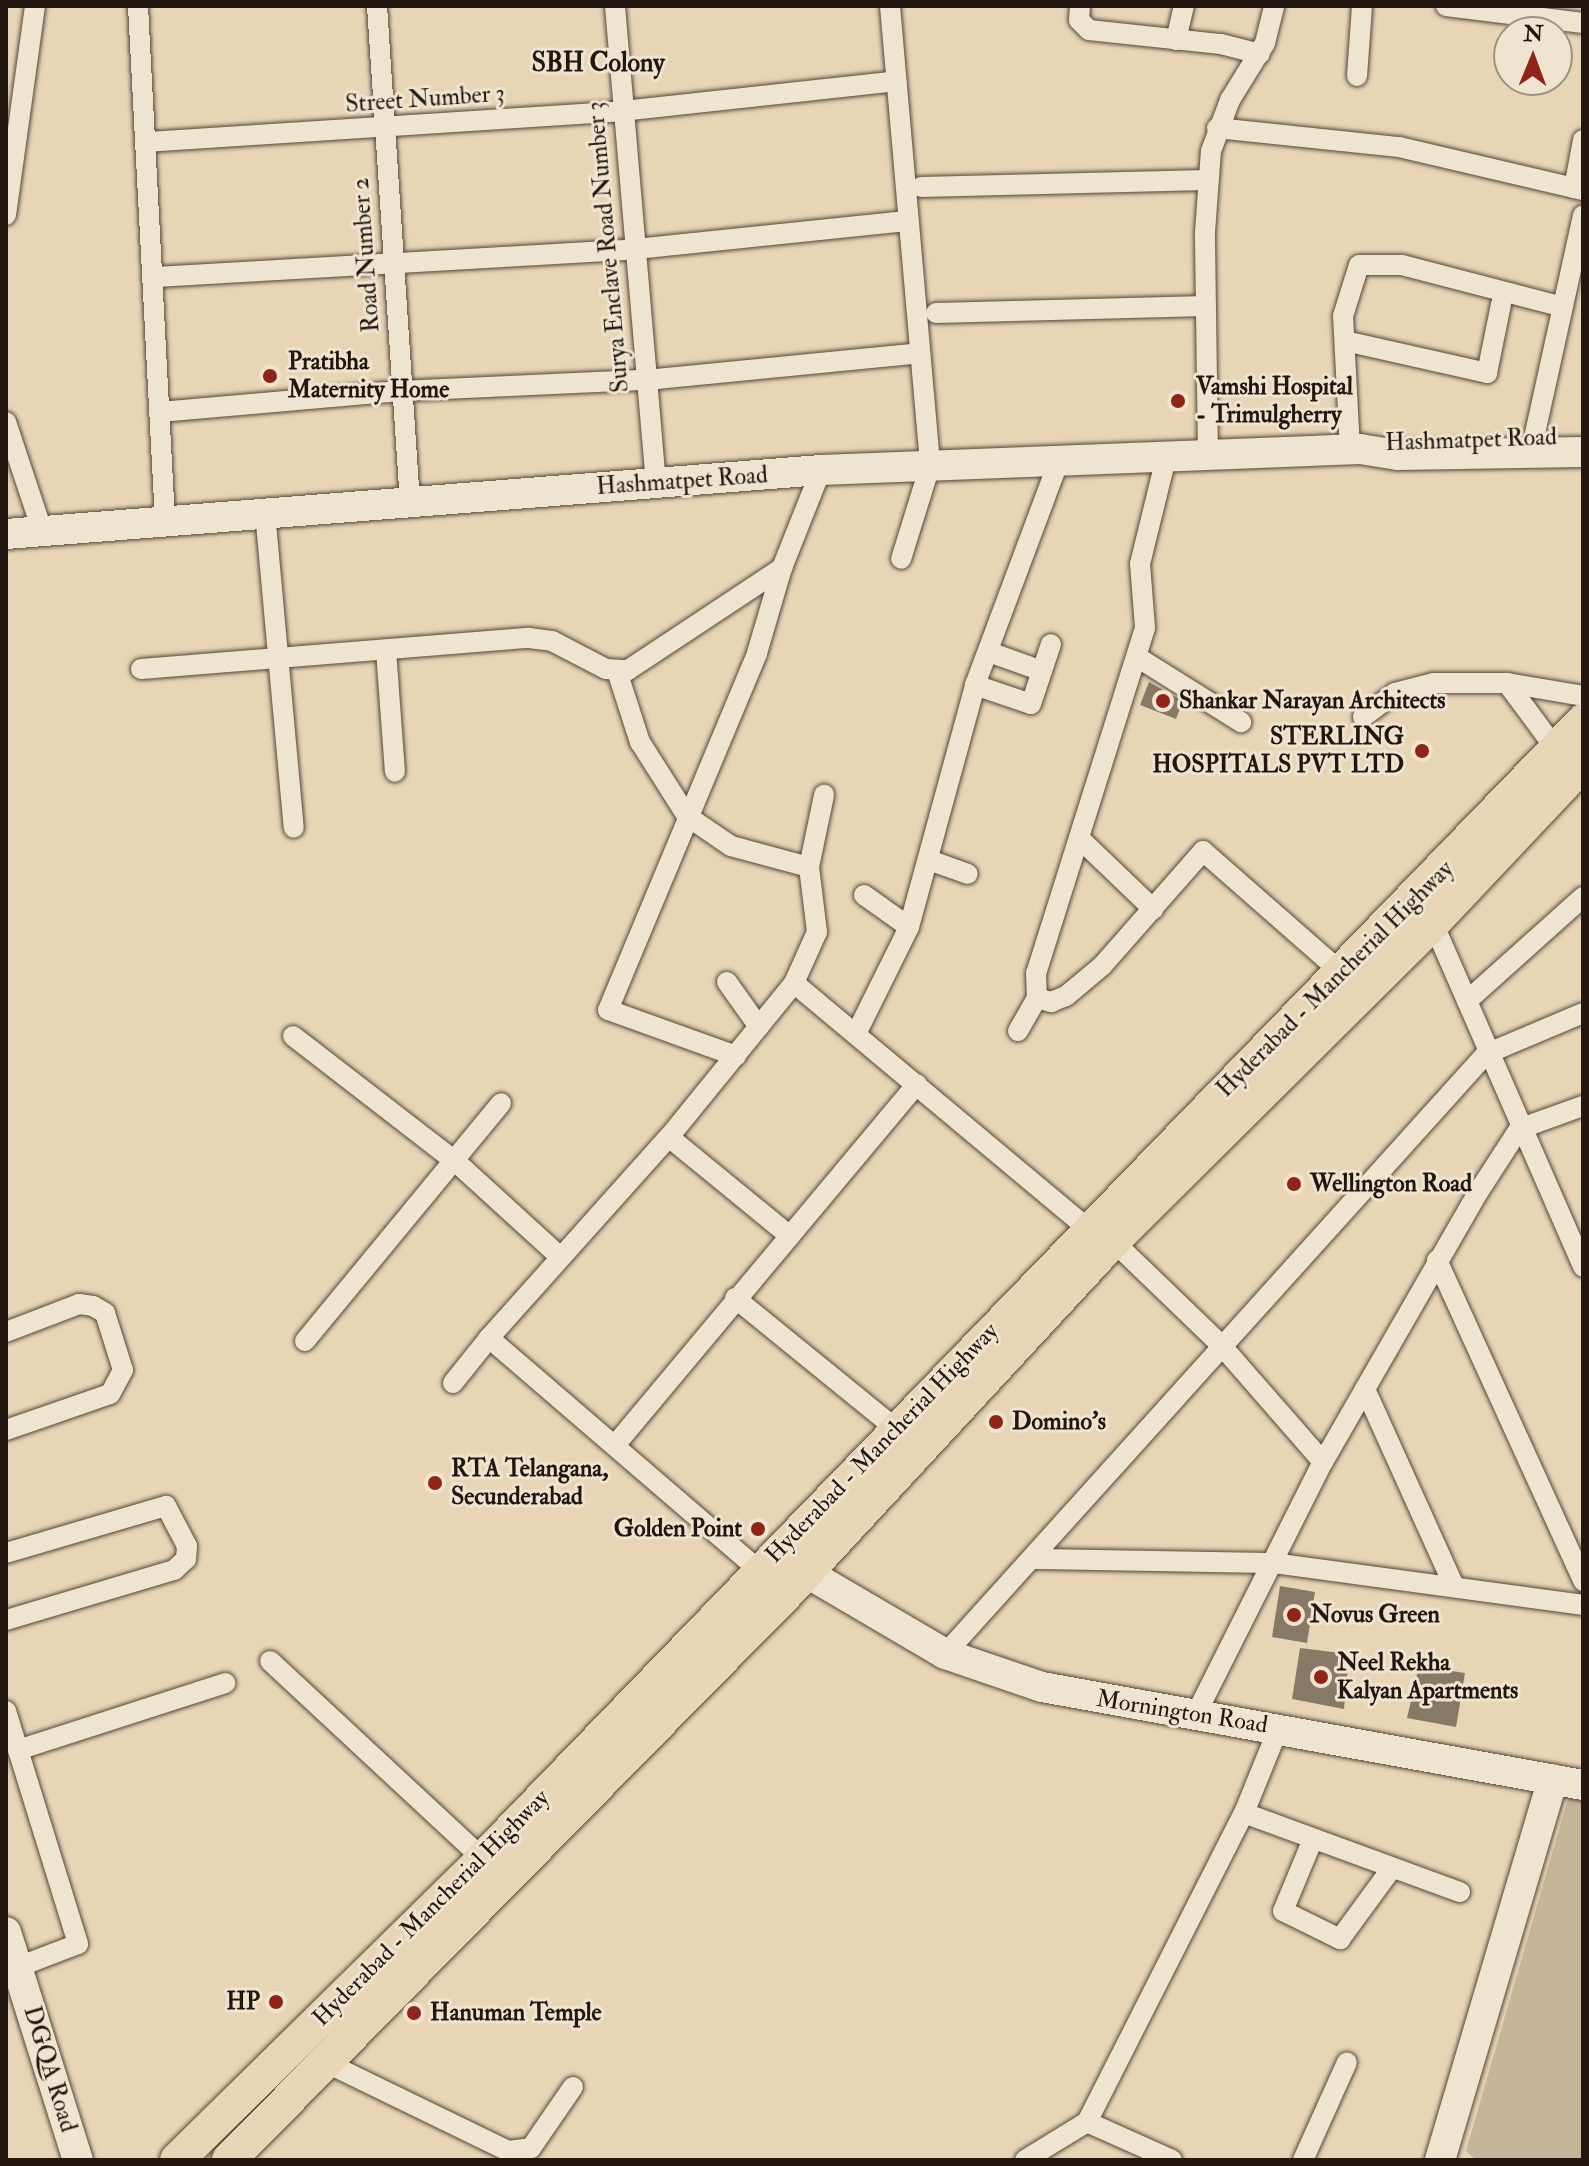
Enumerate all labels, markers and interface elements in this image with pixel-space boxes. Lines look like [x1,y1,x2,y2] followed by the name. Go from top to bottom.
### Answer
[1493,16,1573,96] north arrow
[1523,20,1543,48] text: N
[531,48,665,80] district label: SBH Colony
[344,79,506,119] street label: Street Number 3
[581,100,635,394] street label: Surya Enclave Road Number 3
[346,177,386,333] street label: Road Number 2
[288,348,449,404] place label: Pratibha Maternity Home
[259,365,281,387] marker: Pratibha Maternity Home
[1196,373,1353,429] place label: Vamshi Hospital - Trimulgherry
[1167,390,1189,412] marker: Vamshi Hospital - Trimulgherry
[1385,423,1557,457] street label: Hashmatpet Road
[595,461,769,501] street label: Hashmatpet Road
[1179,687,1446,715] place label: Shankar Narayan Architects
[1154,692,1172,710] marker: Shankar Narayan Architects
[1152,723,1404,779] place label: STERLING HOSPITALS PVT LTD
[1411,740,1433,762] marker: STERLING HOSPITALS PVT LTD
[1211,855,1459,1103] street label: Hyderabad - Mancherial Highway
[1310,1170,1472,1198] place label: Wellington Road
[1285,1175,1303,1193] marker: Wellington Road
[759,1317,1005,1569] street label: Hyderabad - Mancherial Highway
[1012,1408,1106,1436] place label: Domino's
[987,1413,1005,1431] marker: Domino's
[451,1455,608,1511] place label: RTA Telangana, Secunderabad
[426,1474,444,1492] marker: RTA Telangana, Secunderabad
[614,1515,742,1543] place label: Golden Point
[749,1520,767,1538] marker: Golden Point
[1310,1601,1440,1629] place label: Novus Green
[1285,1606,1303,1624] marker: Novus Green
[1337,1649,1518,1705] place label: Neel Rekha Kalyan Apartments
[1312,1668,1330,1686] marker: Neel Rekha Kalyan Apartments
[1094,1684,1270,1740] street label: Mornington Road
[307,1784,555,2032] street label: Hyderabad - Mancherial Highway
[226,1988,260,2016] place label: HP
[267,1993,285,2011] marker: HP
[430,1999,601,2027] place label: Hanuman Temple
[17,2003,83,2135] street label: DGQA Road
[405,2004,423,2022] marker: Hanuman Temple

